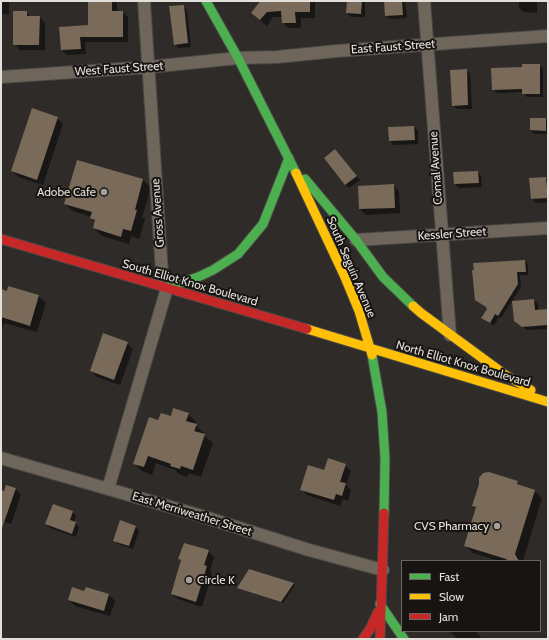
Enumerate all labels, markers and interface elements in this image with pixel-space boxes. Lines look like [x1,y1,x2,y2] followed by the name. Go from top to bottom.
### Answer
[350,37,436,57] street label: East Faust Street
[74,59,164,79] street label: West Faust Street
[426,131,446,205] street label: Comal Avenue
[148,178,168,248] street label: Gross Avenue
[37,185,96,199] place label: Adobe Cafe
[99,187,109,197] marker: Adobe Cafe
[323,214,379,320] street label: South Seguin Avenue
[417,224,487,244] street label: Kessler Street
[121,257,259,309] street label: South Elliot Knox Boulevard
[394,338,532,390] street label: North Elliot Knox Boulevard
[130,489,254,539] street label: East Merriweather Street
[414,519,489,533] place label: CVS Pharmacy
[492,521,502,531] marker: CVS Pharmacy
[401,560,541,632] legend
[439,569,459,584] text: Fast
[197,573,235,587] place label: Circle K
[184,575,194,585] marker: Circle K
[439,589,464,604] text: Slow
[439,609,458,624] text: Jam

